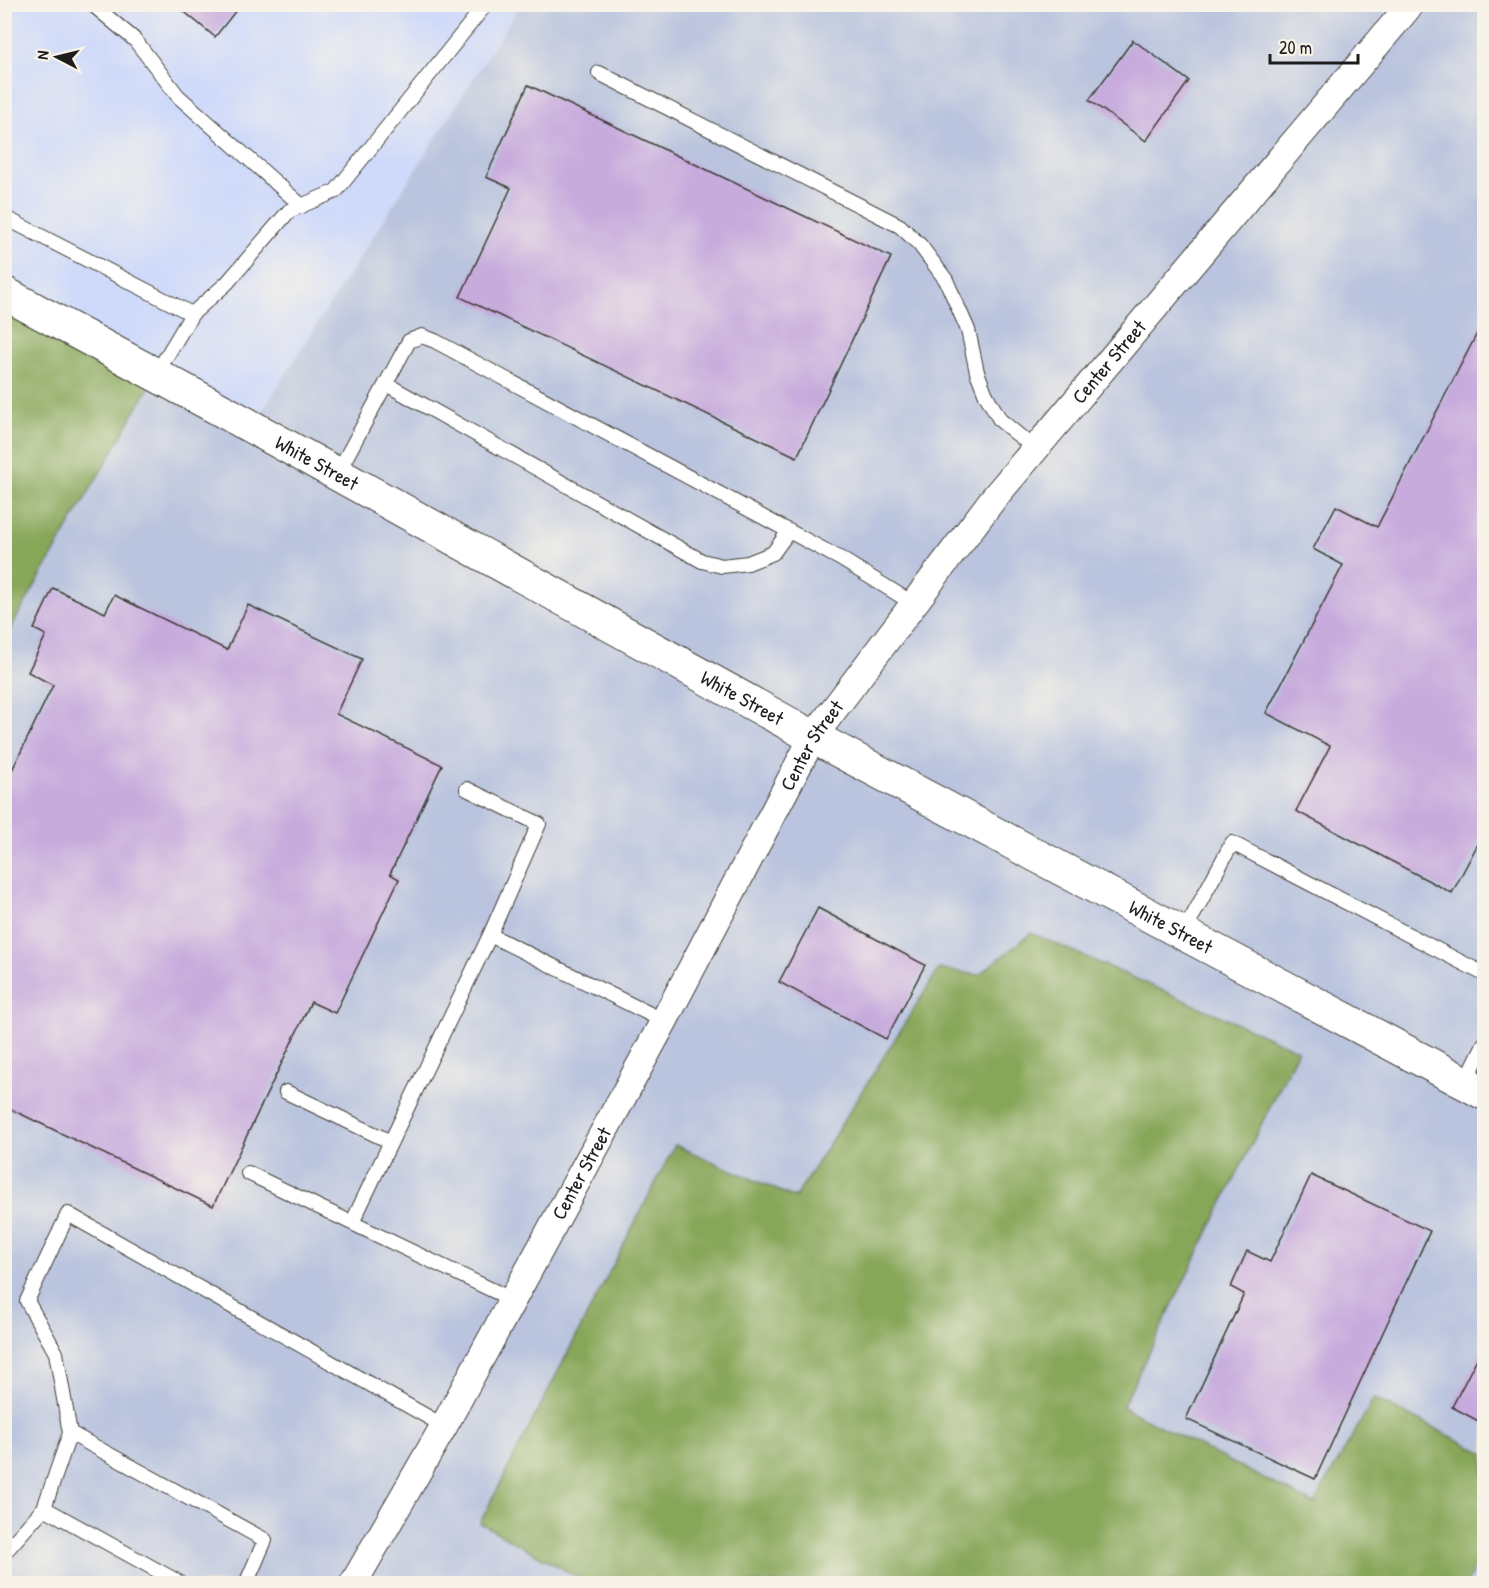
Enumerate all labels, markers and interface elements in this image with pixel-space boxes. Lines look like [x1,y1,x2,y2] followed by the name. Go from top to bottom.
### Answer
[27,27,87,87] north arrow
[1270,27,1358,65] scale bar
[1279,35,1312,60] text: 20 m
[31,49,54,61] text: N
[1065,313,1152,409] street label: Center Street
[271,429,365,497] street label: White Street
[696,664,790,732] street label: White Street
[773,693,850,795] street label: Center Street
[1124,893,1219,960] street label: White Street
[545,1121,618,1224] street label: Center Street

